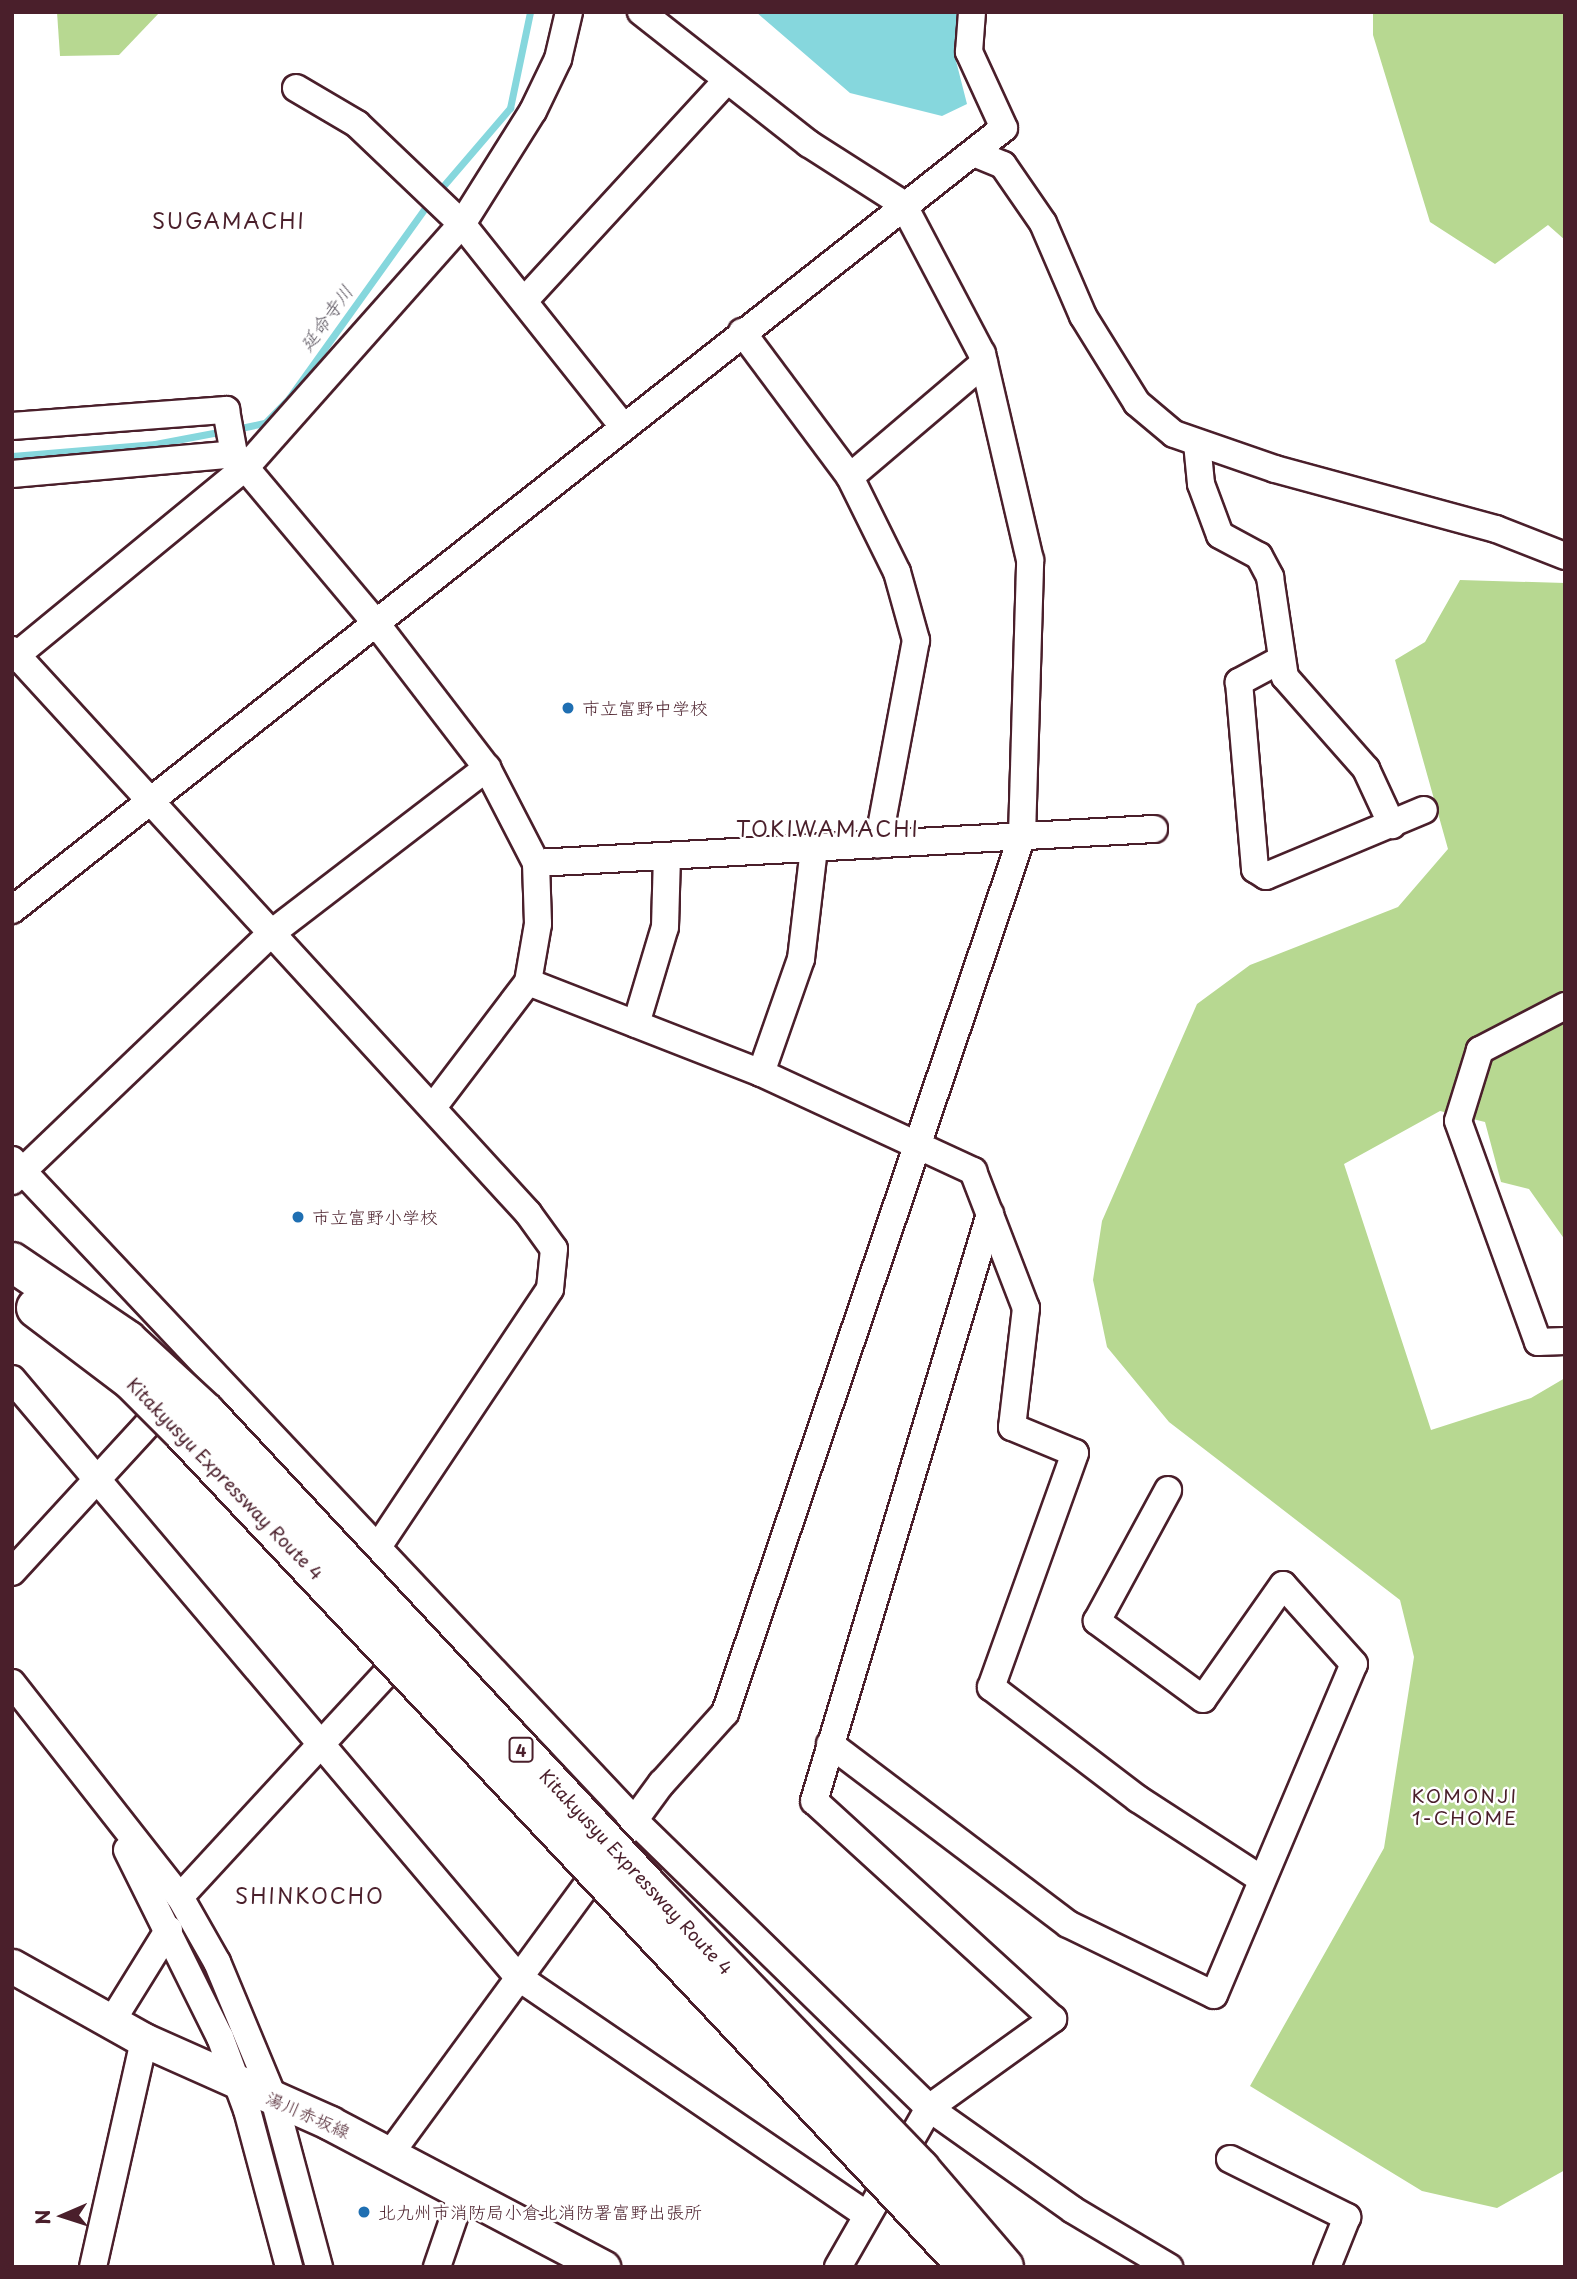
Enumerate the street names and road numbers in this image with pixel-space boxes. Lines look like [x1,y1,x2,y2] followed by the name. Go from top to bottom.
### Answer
[122,1373,328,1585] street label: Kitakyusyu Expressway Route 4
[507,1738,535,1762] road number: 4
[535,1764,737,1980] street label: Kitakyusyu Expressway Route 4
[262,2087,354,2143] street label: 湯川赤坂線

